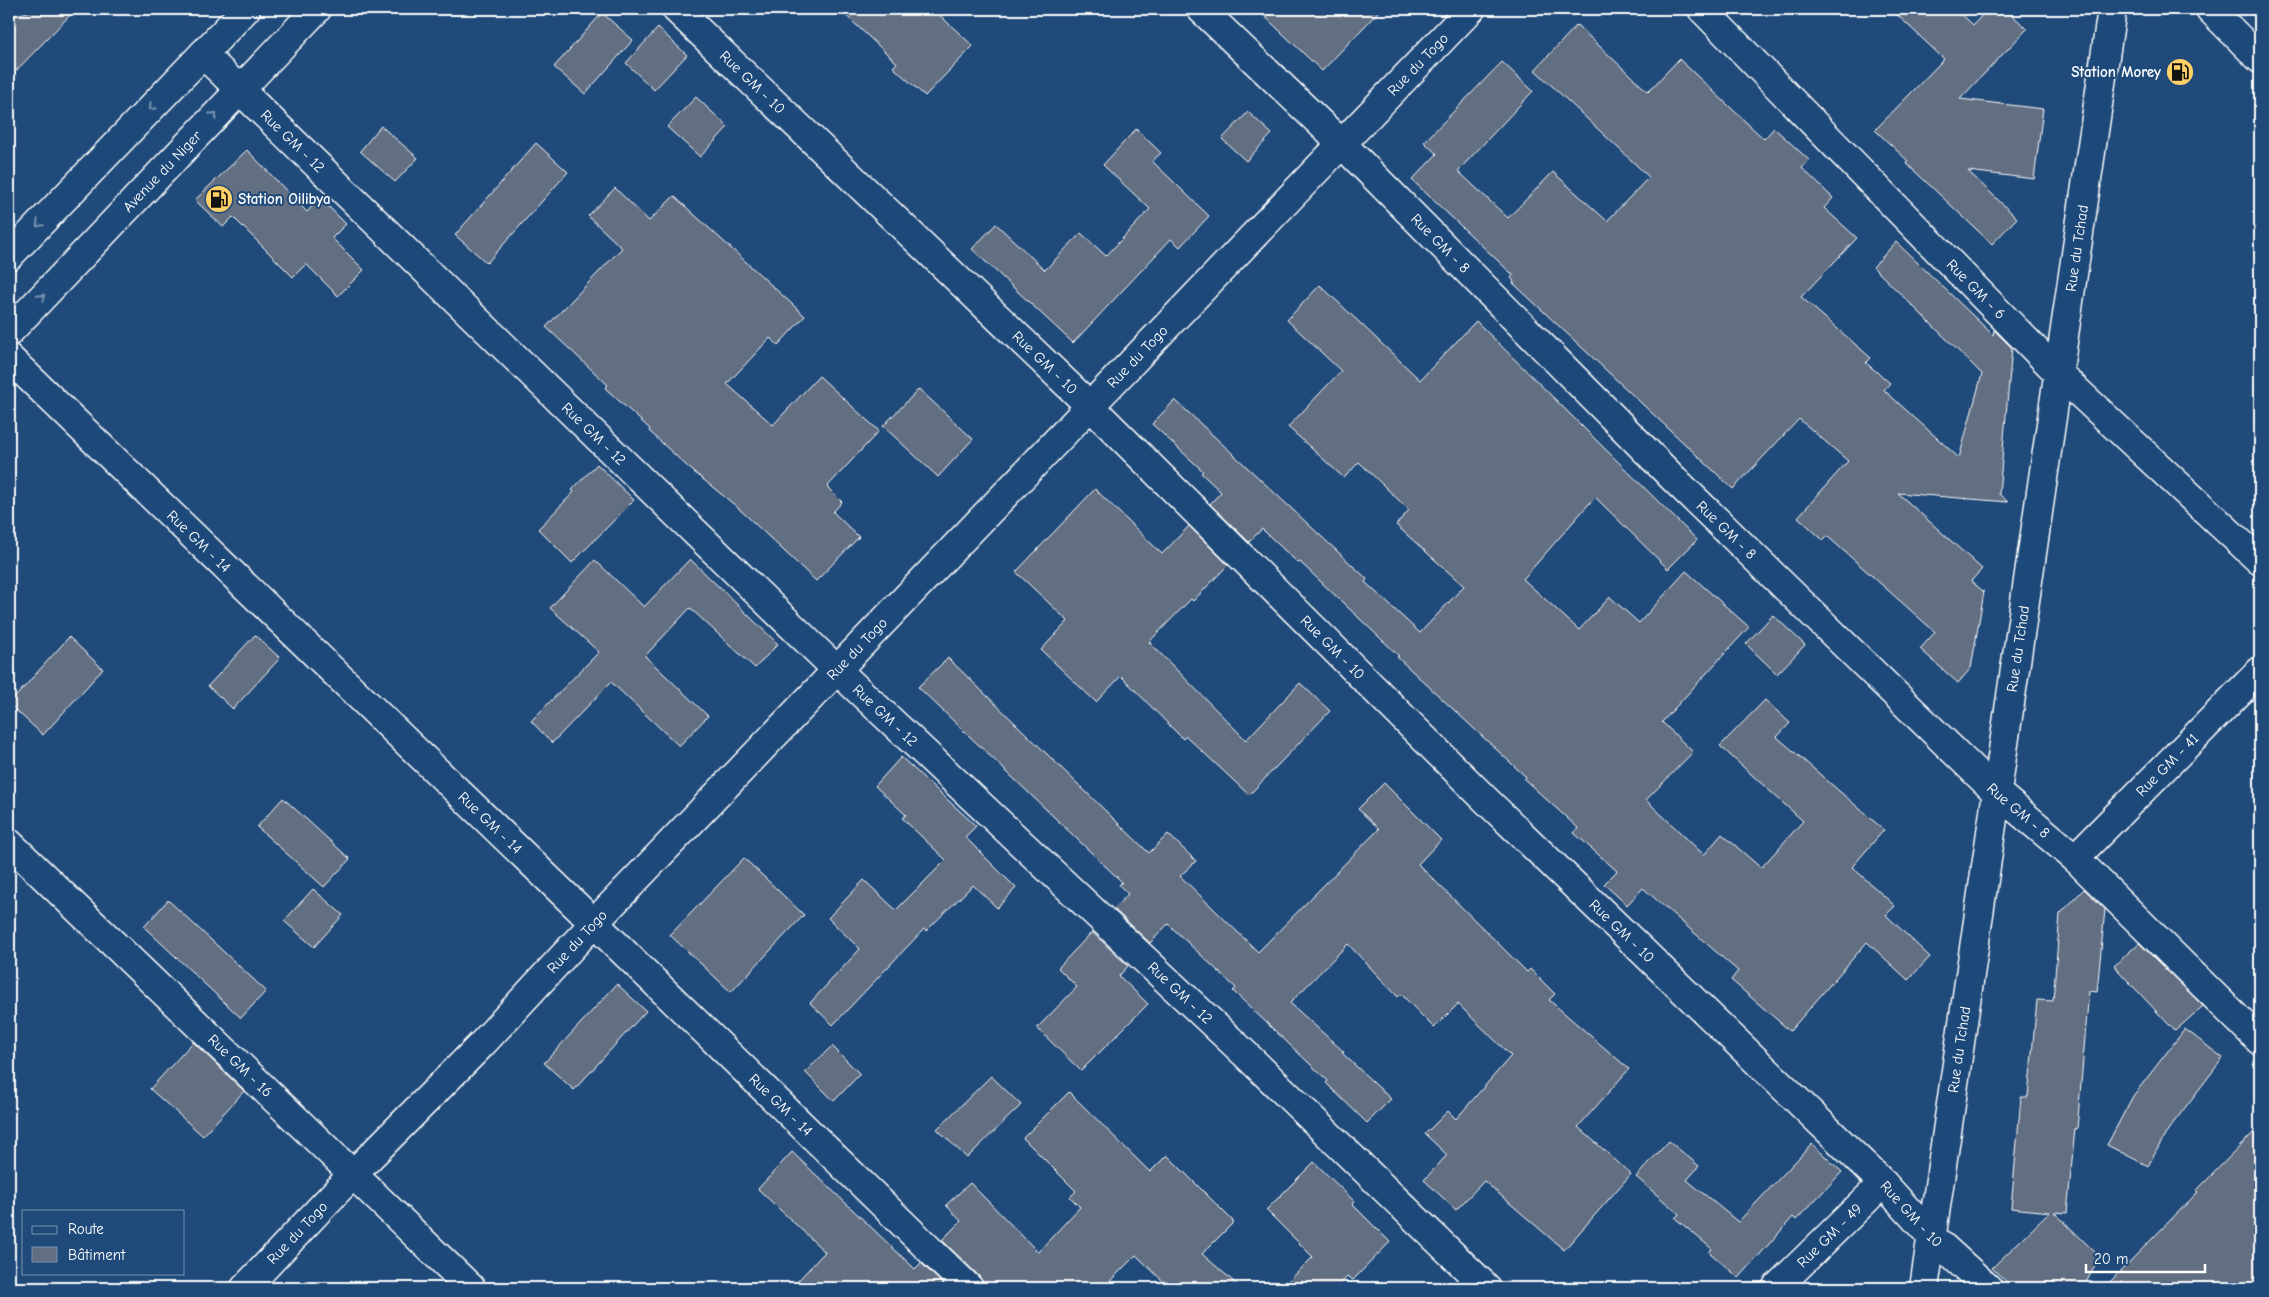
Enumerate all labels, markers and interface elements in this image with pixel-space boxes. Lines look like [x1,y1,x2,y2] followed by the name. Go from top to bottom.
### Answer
[1384,29,1452,99] street label: Rue du Togo
[716,47,789,118] street label: Rue GM - 10
[2165,57,2195,87] fuel station icon: Station Morey
[2071,63,2161,81] place label: Station Morey
[149,101,158,110] one-way arrow
[257,106,328,176] street label: Rue GM - 12
[208,112,217,121] one-way arrow
[119,127,205,216] street label: Avenue du Niger
[204,184,234,214] fuel station icon: Station Oilibya
[238,190,331,208] place label: Station Oilibya
[2062,204,2092,293] street label: Rue du Tchad
[1407,210,1474,277] street label: Rue GM - 8
[36,218,45,227] one-way arrow
[1943,256,2009,323] street label: Rue GM - 6
[36,294,45,303] one-way arrow
[1103,321,1172,392] street label: Rue du Togo
[1008,327,1081,398] street label: Rue GM - 10
[558,399,630,469] street label: Rue GM - 12
[1693,497,1760,563] street label: Rue GM - 8
[163,507,235,576] street label: Rue GM - 14
[2003,604,2033,693] street label: Rue du Tchad
[1297,612,1369,683] street label: Rue GM - 10
[823,614,891,684] street label: Rue du Togo
[849,680,921,750] street label: Rue GM - 12
[2132,729,2202,800] street label: Rue GM - 41
[1983,779,2053,842] street label: Rue GM - 8
[455,788,526,858] street label: Rue GM - 14
[1586,896,1658,967] street label: Rue GM - 10
[543,906,611,977] street label: Rue du Togo
[1144,958,1216,1028] street label: Rue GM - 12
[1944,1005,1974,1094] street label: Rue du Tchad
[204,1031,276,1101] street label: Rue GM - 16
[745,1070,816,1140] street label: Rue GM - 14
[1877,1177,1946,1251] street label: Rue GM - 10
[263,1198,331,1268] street label: Rue du Togo
[1793,1200,1866,1271] street label: Rue GM - 49
[22,1210,185,1274] legend
[68,1220,104,1238] text: Route
[2086,1242,2205,1274] scale bar
[68,1246,126,1264] text: Bâtiment
[2094,1250,2128,1268] text: 20 m

